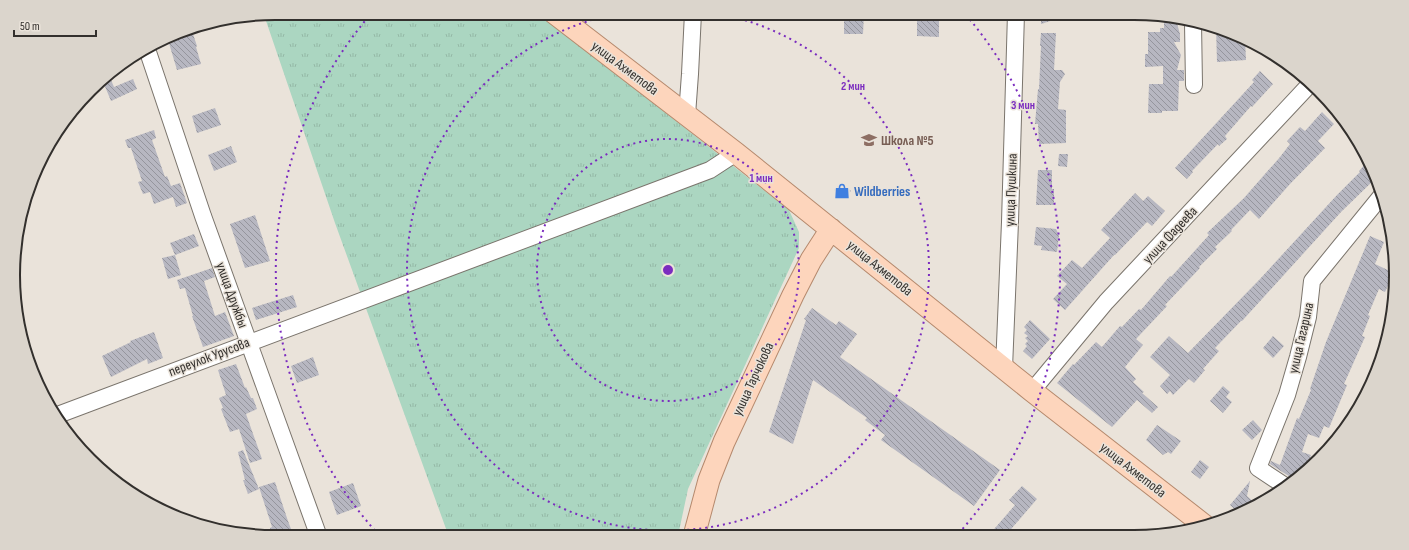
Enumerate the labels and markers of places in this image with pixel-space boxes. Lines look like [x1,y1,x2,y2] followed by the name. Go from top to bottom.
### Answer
[860,131,878,149] school or university icon: Школа №5
[881,132,934,149] place label: Школа №5
[833,182,851,200] shop icon: Wildberries
[854,183,910,200] place label: Wildberries
[661,263,675,277] centre of rings

